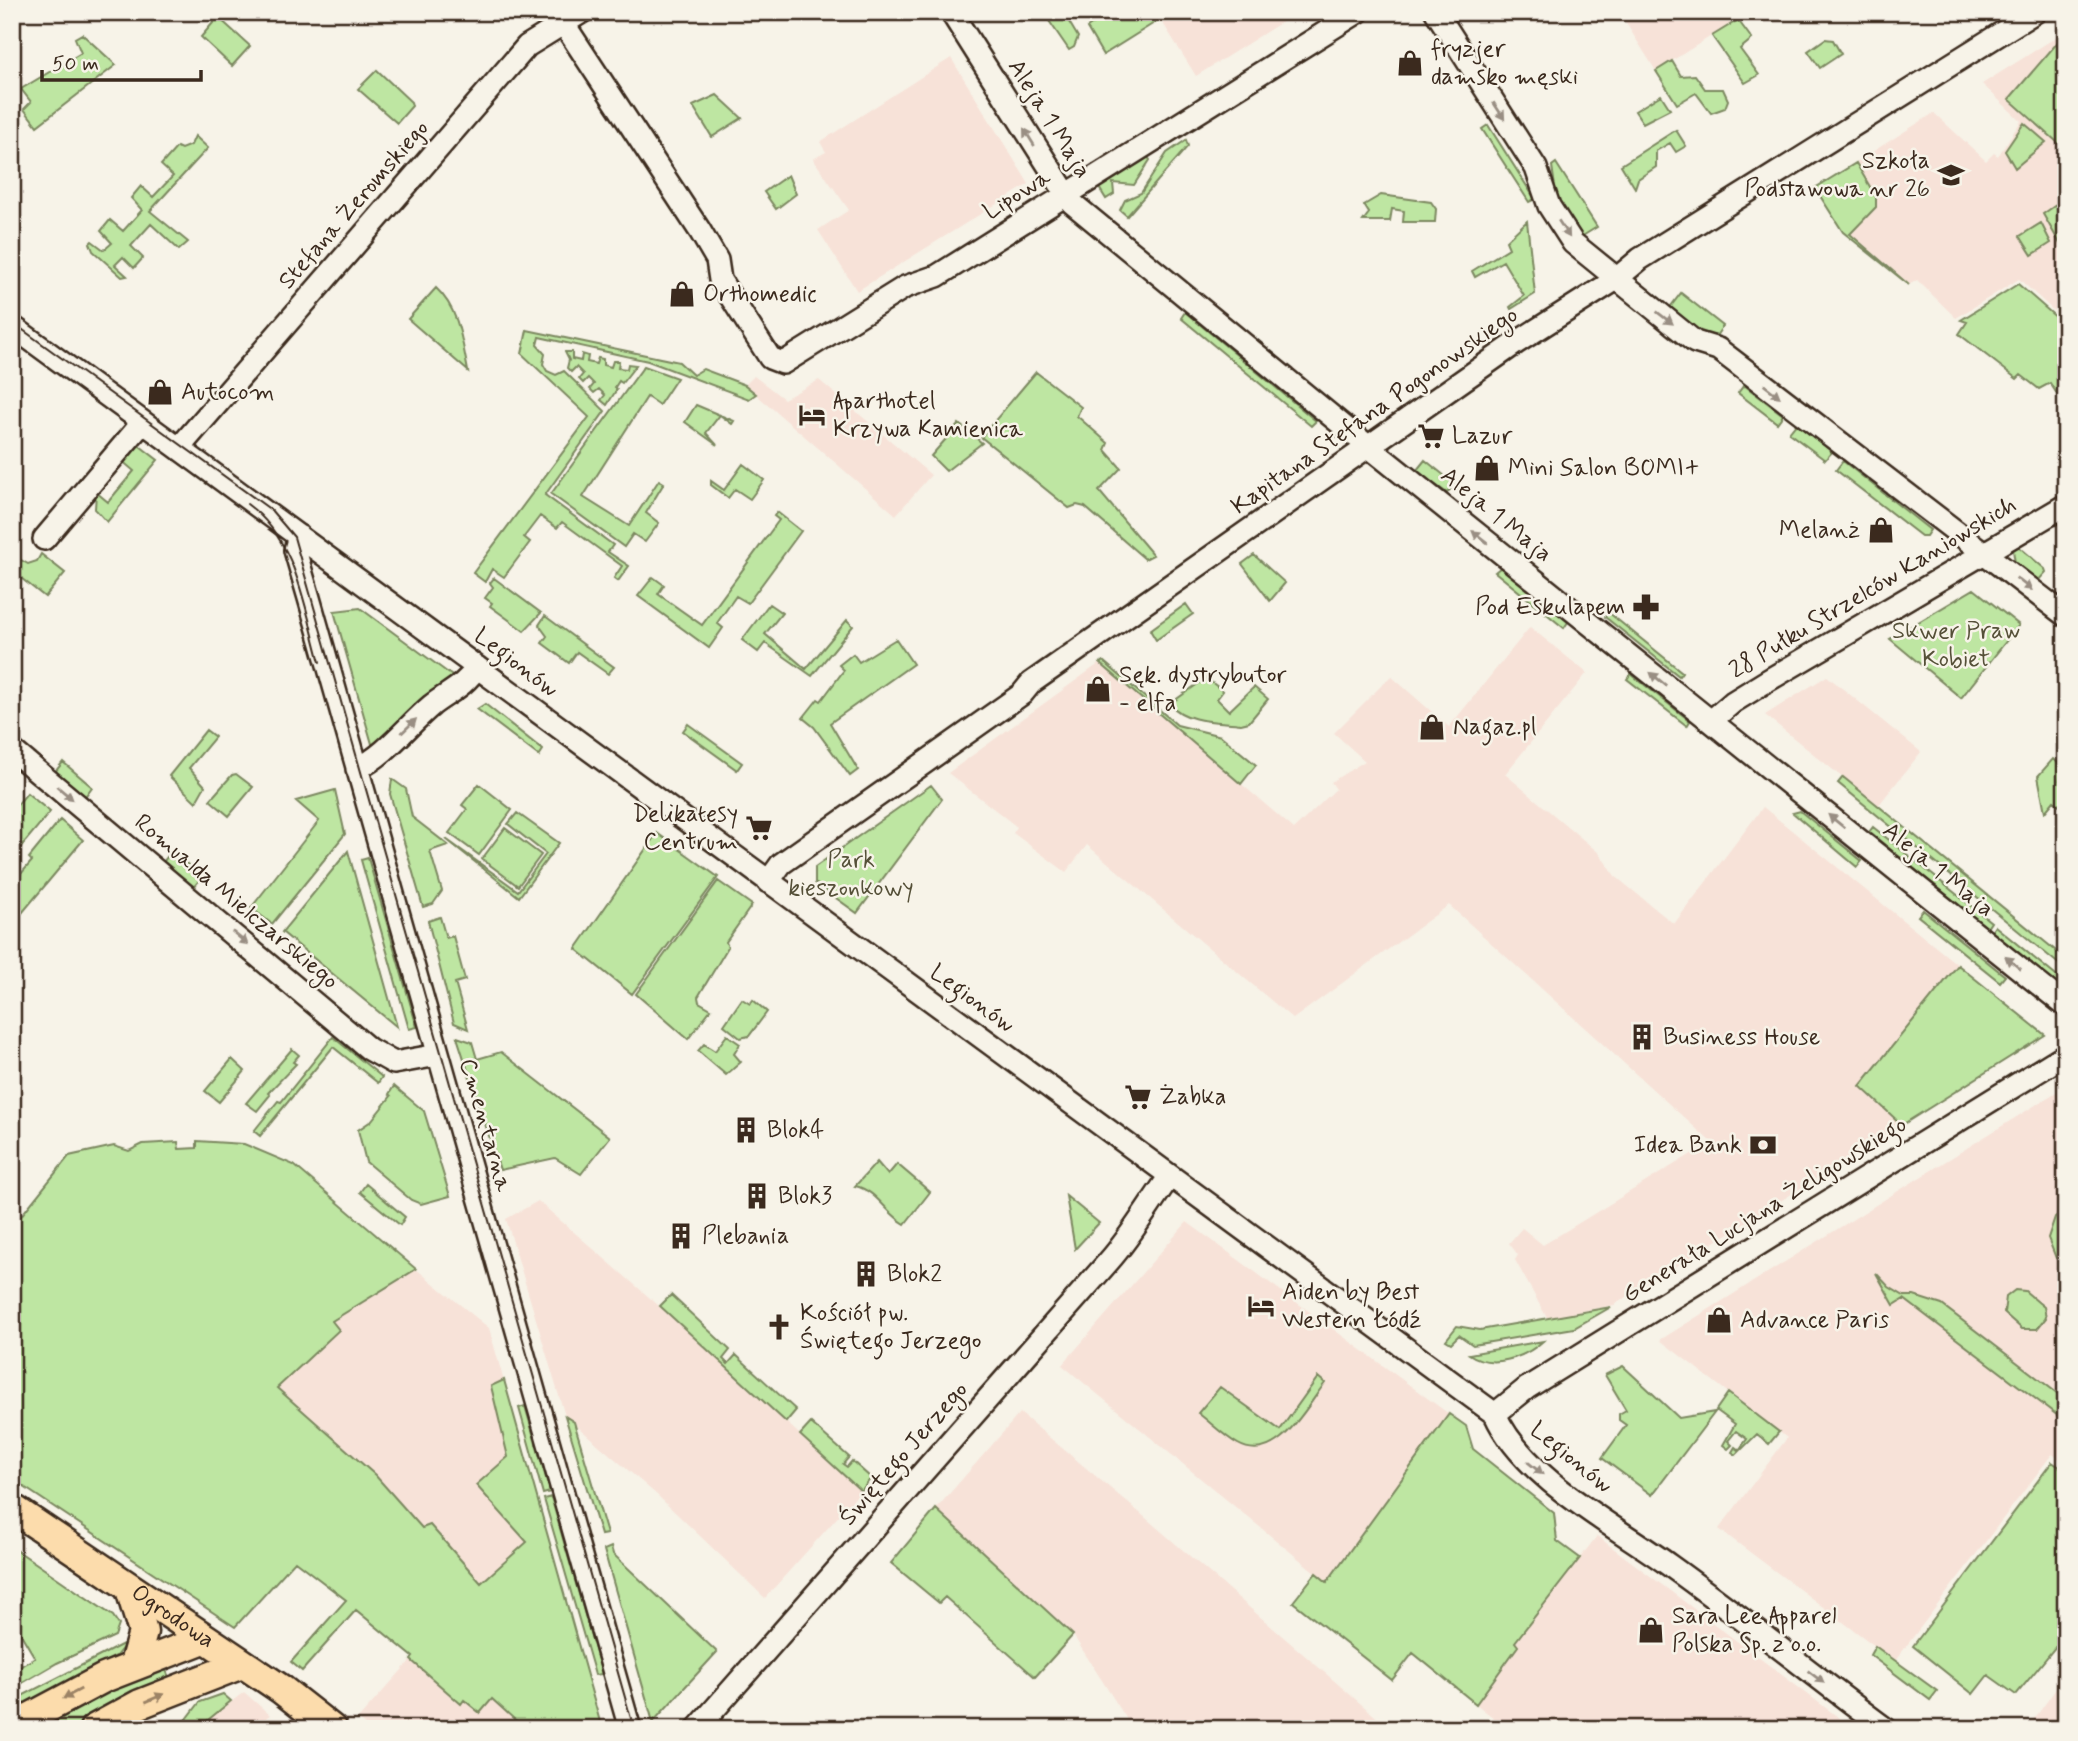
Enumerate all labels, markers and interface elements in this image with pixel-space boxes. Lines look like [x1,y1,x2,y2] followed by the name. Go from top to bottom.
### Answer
[1431,34,1578,93] place label: fryzjer damsko męski
[42,38,201,82] scale bar
[1395,48,1425,78] shop icon: fryzjer damsko męski
[52,50,99,78] text: 50 m
[1000,53,1098,185] street label: Aleja 1 Maja
[1493,101,1506,121] one-way arrow
[272,114,436,296] street label: Stefana Żeromskiego
[1023,127,1036,147] one-way arrow
[1744,146,1930,205] place label: Szkoła Podstawowa nr 26
[1936,160,1966,190] school or university icon: Szkoła Podstawowa nr 26
[977,162,1057,228] street label: Lipowa
[1557,219,1570,239] one-way arrow
[667,279,697,309] shop icon: Orthomedic
[703,279,817,310] place label: Orthomedic
[1225,300,1526,524] street label: Kapitana Stefana Pogonowskiego
[1656,311,1674,325] one-way arrow
[145,377,175,407] shop icon: Autocom
[181,377,274,408] place label: Autocom
[1763,383,1781,397] one-way arrow
[833,386,1024,445] place label: Aparthotel Krzywa Kamienica
[797,400,827,430] hotel icon: Aparthotel Krzywa Kamienica
[1416,421,1446,451] supermarket icon: Lazur
[1452,421,1513,452] place label: Lazur
[1472,453,1502,483] shop icon: Mini Salon BOMI+
[1508,453,1700,484] place label: Mini Salon BOMI+
[1434,460,1558,570] street label: Aleja 1 Maja
[1724,490,2022,686] street label: 28 Pułku Strzelców Kaniowskich
[1779,515,1860,546] place label: Melanż
[1866,515,1896,545] shop icon: Melanż
[1471,530,1489,544] one-way arrow
[2015,576,2033,590] one-way arrow
[1475,592,1625,623] place label: Pod Eskulapem
[1631,592,1661,622] pharmacy icon: Pod Eskulapem
[1892,616,2020,675] park label: Skwer Praw Kobiet
[466,621,565,707] street label: Legionów
[1119,660,1286,719] place label: Sęk. dystrybutor - elfa
[1649,671,1667,686] one-way arrow
[1083,674,1113,704] shop icon: Sęk. dystrybutor - elfa
[1417,712,1447,742] shop icon: Nagaz.pl
[1453,712,1537,746] place label: Nagaz.pl
[400,719,417,735] one-way arrow
[57,785,74,800] one-way arrow
[632,799,738,858] place label: Delikatesy Centrum
[126,807,345,998] street label: Romualda Mielczarskiego
[744,813,774,843] supermarket icon: Delikatesy Centrum
[1827,813,1845,828] one-way arrow
[1876,815,2000,925] street label: Aleja 1 Maja
[788,845,914,904] park label: Park kieszonkowy
[232,930,249,945] one-way arrow
[2004,956,2022,971] one-way arrow
[921,958,1021,1043] street label: Legionów
[1627,1022,1657,1052] building icon: Business House
[1663,1022,1820,1053] place label: Business House
[451,1055,519,1196] street label: Cmentarna
[1123,1082,1153,1112] supermarket icon: Żabka
[1159,1082,1227,1113] place label: Żabka
[1617,1109,1915,1313] street label: Generała Lucjana Żeligowskiego
[731,1115,761,1145] building icon: Blok4
[767,1115,824,1146] place label: Blok4
[1634,1130,1742,1161] place label: Idea Bank
[1748,1130,1778,1160] bank icon: Idea Bank
[742,1181,772,1211] building icon: Blok3
[778,1181,832,1212] place label: Blok3
[666,1221,696,1251] building icon: Plebania
[702,1221,789,1252] place label: Plebania
[851,1259,881,1289] building icon: Blok2
[887,1259,942,1290] place label: Blok2
[1282,1277,1421,1336] place label: Aiden by Best Western Łódź
[1246,1291,1276,1321] hotel icon: Aiden by Best Western Łódź
[800,1298,981,1360] place label: Kościół pw. Świętego Jerzego
[1704,1305,1734,1335] shop icon: Advance Paris
[1740,1305,1890,1336] place label: Advance Paris
[764,1312,794,1342] church icon: Kościół pw. Świętego Jerzego
[832,1375,977,1535] street label: Świętego Jerzego
[1521,1415,1619,1503] street label: Legionów
[1525,1461,1543,1476] one-way arrow
[125,1577,221,1656] street label: Ogrodowa
[1672,1601,1837,1660] place label: Sara Lee Apparel Polska Sp. z o.o.
[1636,1615,1666,1645] shop icon: Sara Lee Apparel Polska Sp. z o.o.
[1807,1669,1825,1683] one-way arrow
[62,1688,82,1700] one-way arrow
[144,1692,165,1703] one-way arrow

